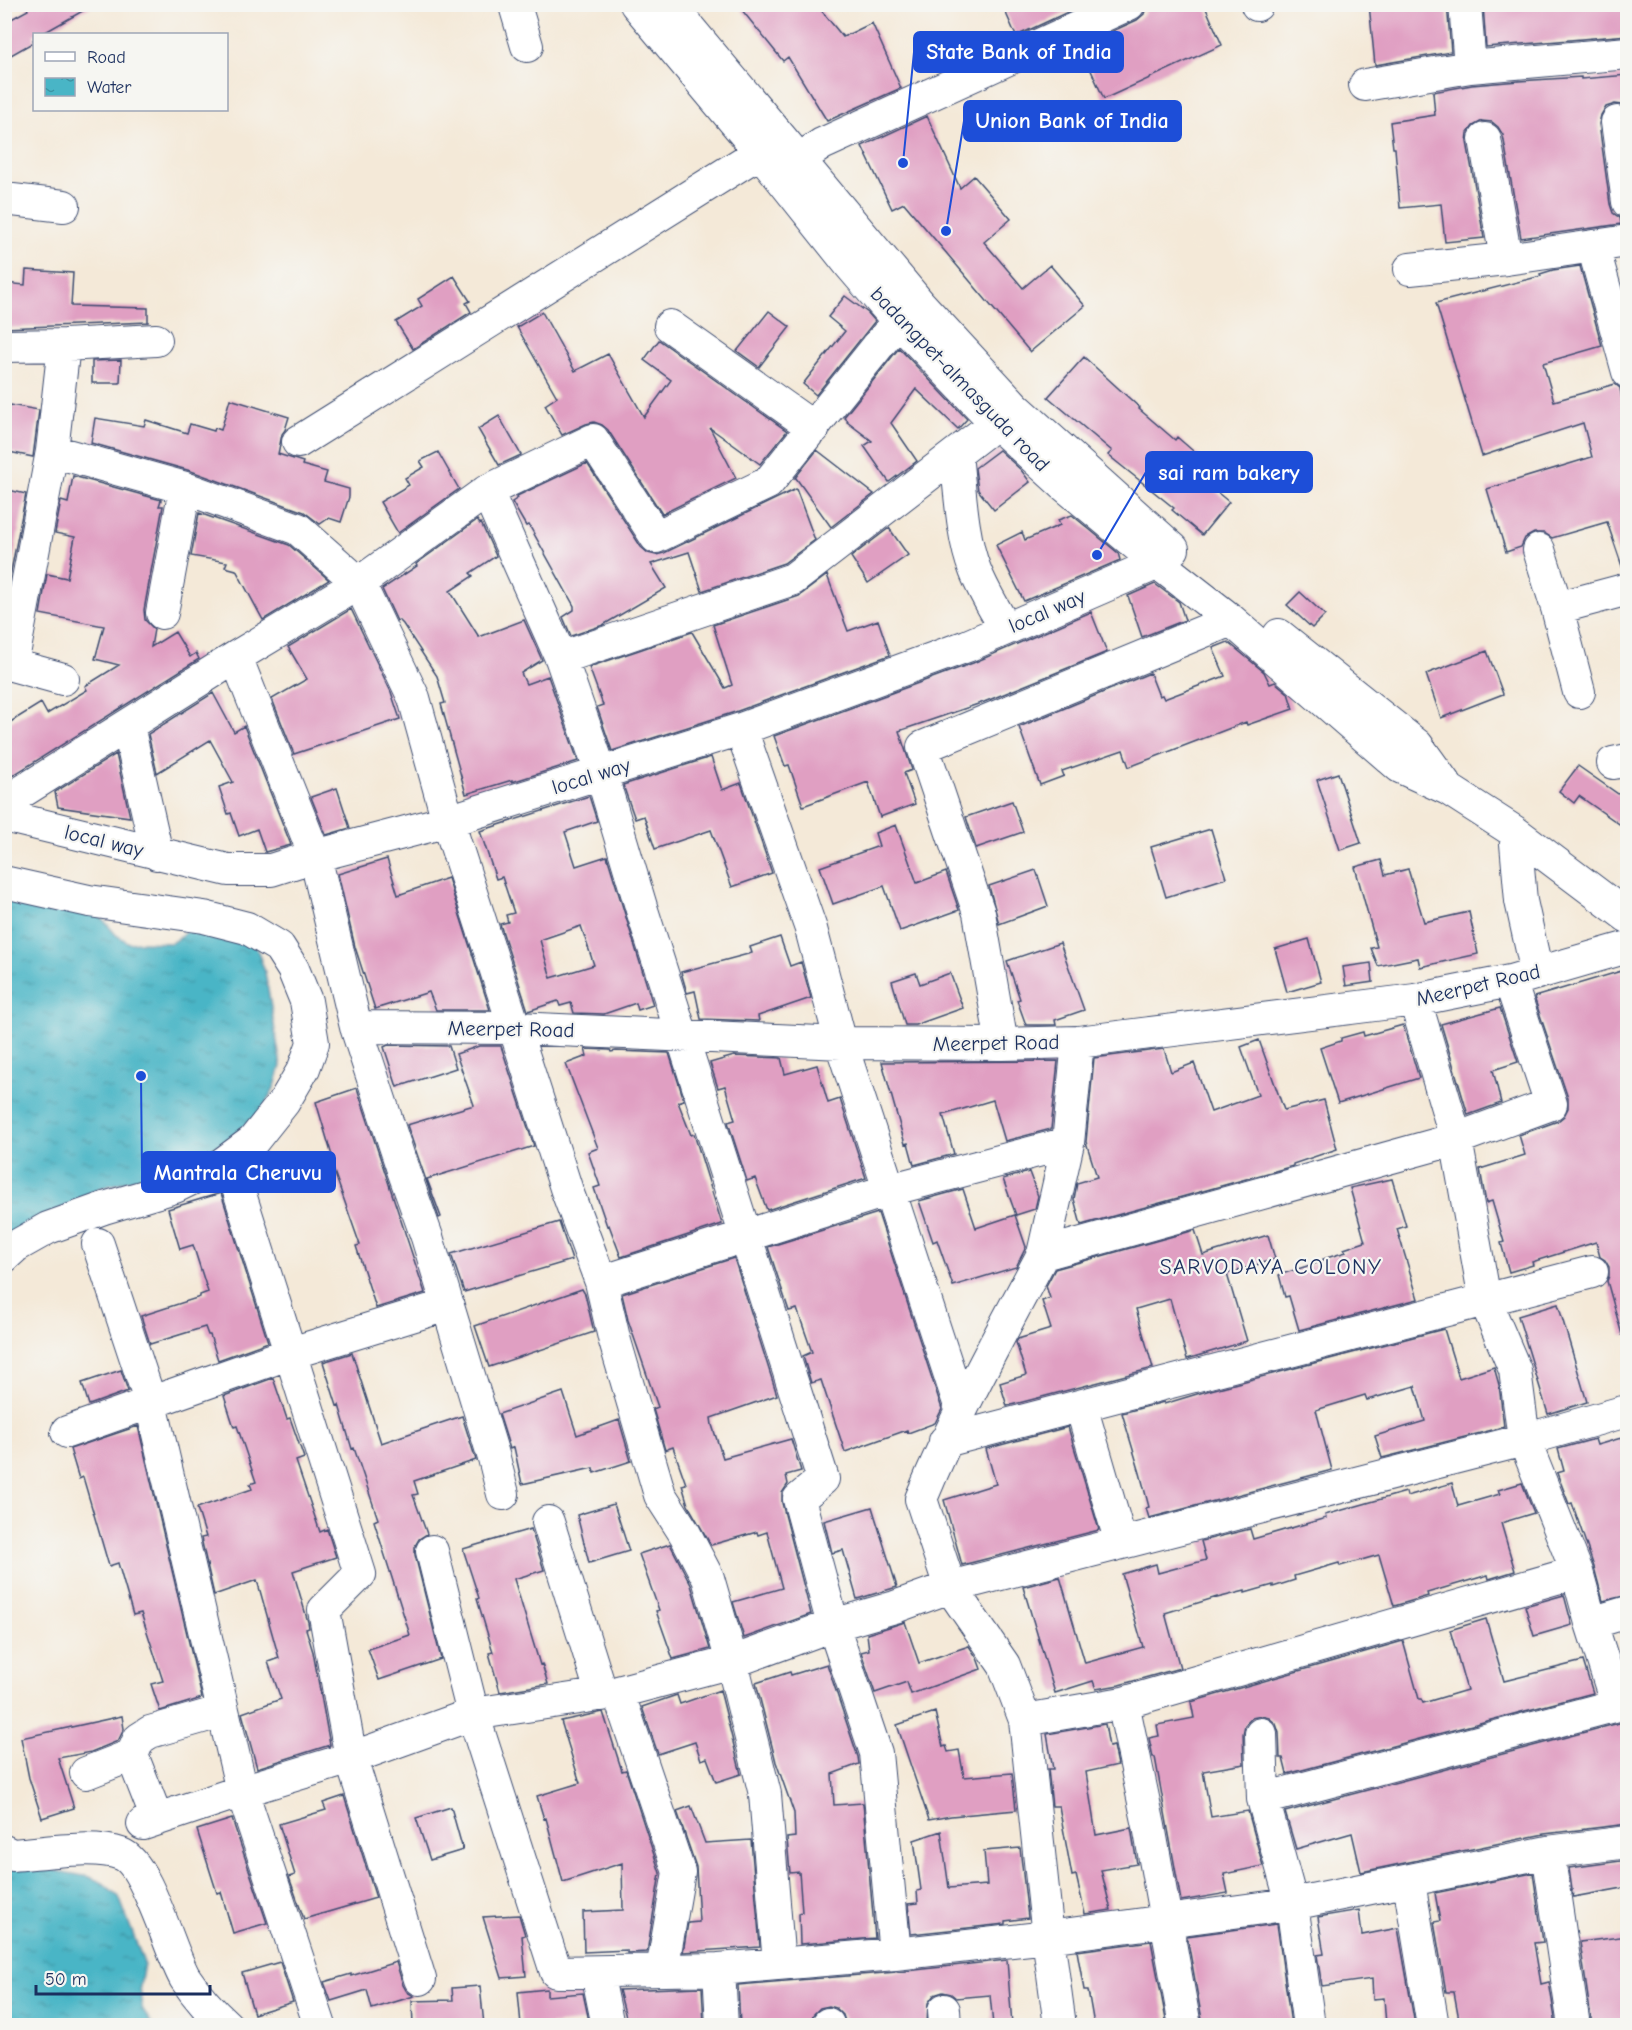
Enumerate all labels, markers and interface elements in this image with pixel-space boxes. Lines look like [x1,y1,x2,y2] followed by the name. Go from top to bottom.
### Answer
[914,32,1123,72] callout: State Bank of India
[33,33,228,111] legend
[926,39,1112,65] text: State Bank of India
[87,47,126,68] text: Road
[87,77,132,98] text: Water
[964,101,1181,141] callout: Union Bank of India
[975,108,1169,134] text: Union Bank of India
[866,282,1054,476] street label: badangpet-almasguda road
[1146,452,1312,492] callout: sai ram bakery
[1158,460,1301,486] text: sai ram bakery
[1005,584,1089,638] street label: local way
[549,753,634,799] street label: local way
[62,820,147,863] street label: local way
[1413,959,1543,1011] street label: Meerpet Road
[447,1016,575,1042] street label: Meerpet Road
[932,1030,1060,1056] street label: Meerpet Road
[142,1152,335,1192] callout: Mantrala Cheruvu
[154,1160,322,1186] text: Mantrala Cheruvu
[1159,1254,1383,1280] district label: SARVODAYA COLONY
[36,1958,210,1996] scale bar
[45,1969,87,1990] text: 50 m

